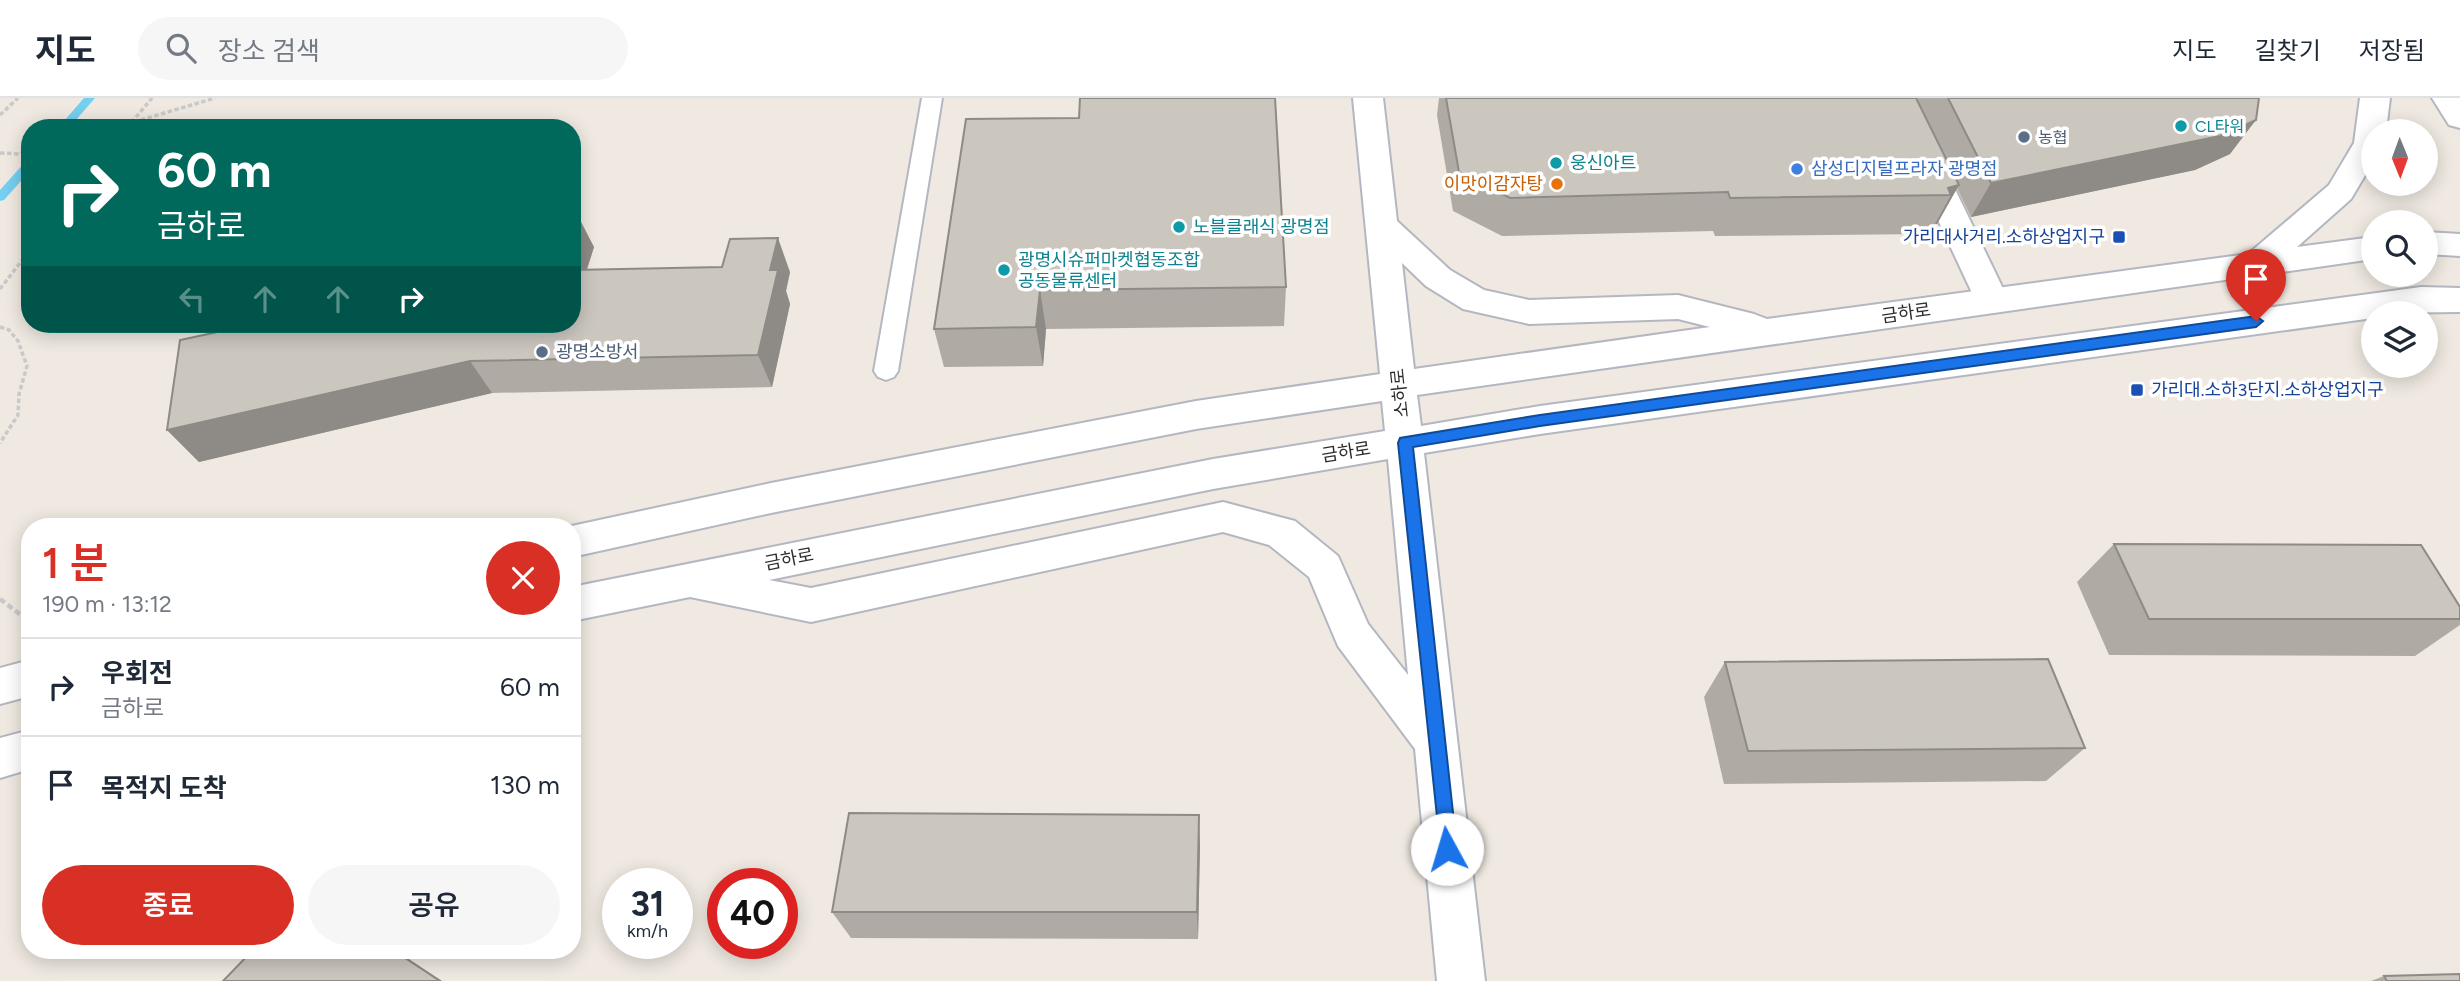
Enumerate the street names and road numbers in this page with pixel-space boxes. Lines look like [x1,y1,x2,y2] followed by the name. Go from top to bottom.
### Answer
[1880,299,1932,327] street label: 금하로
[1386,367,1414,419] street label: 소하로
[1320,437,1372,467] street label: 금하로
[763,543,815,575] street label: 금하로

